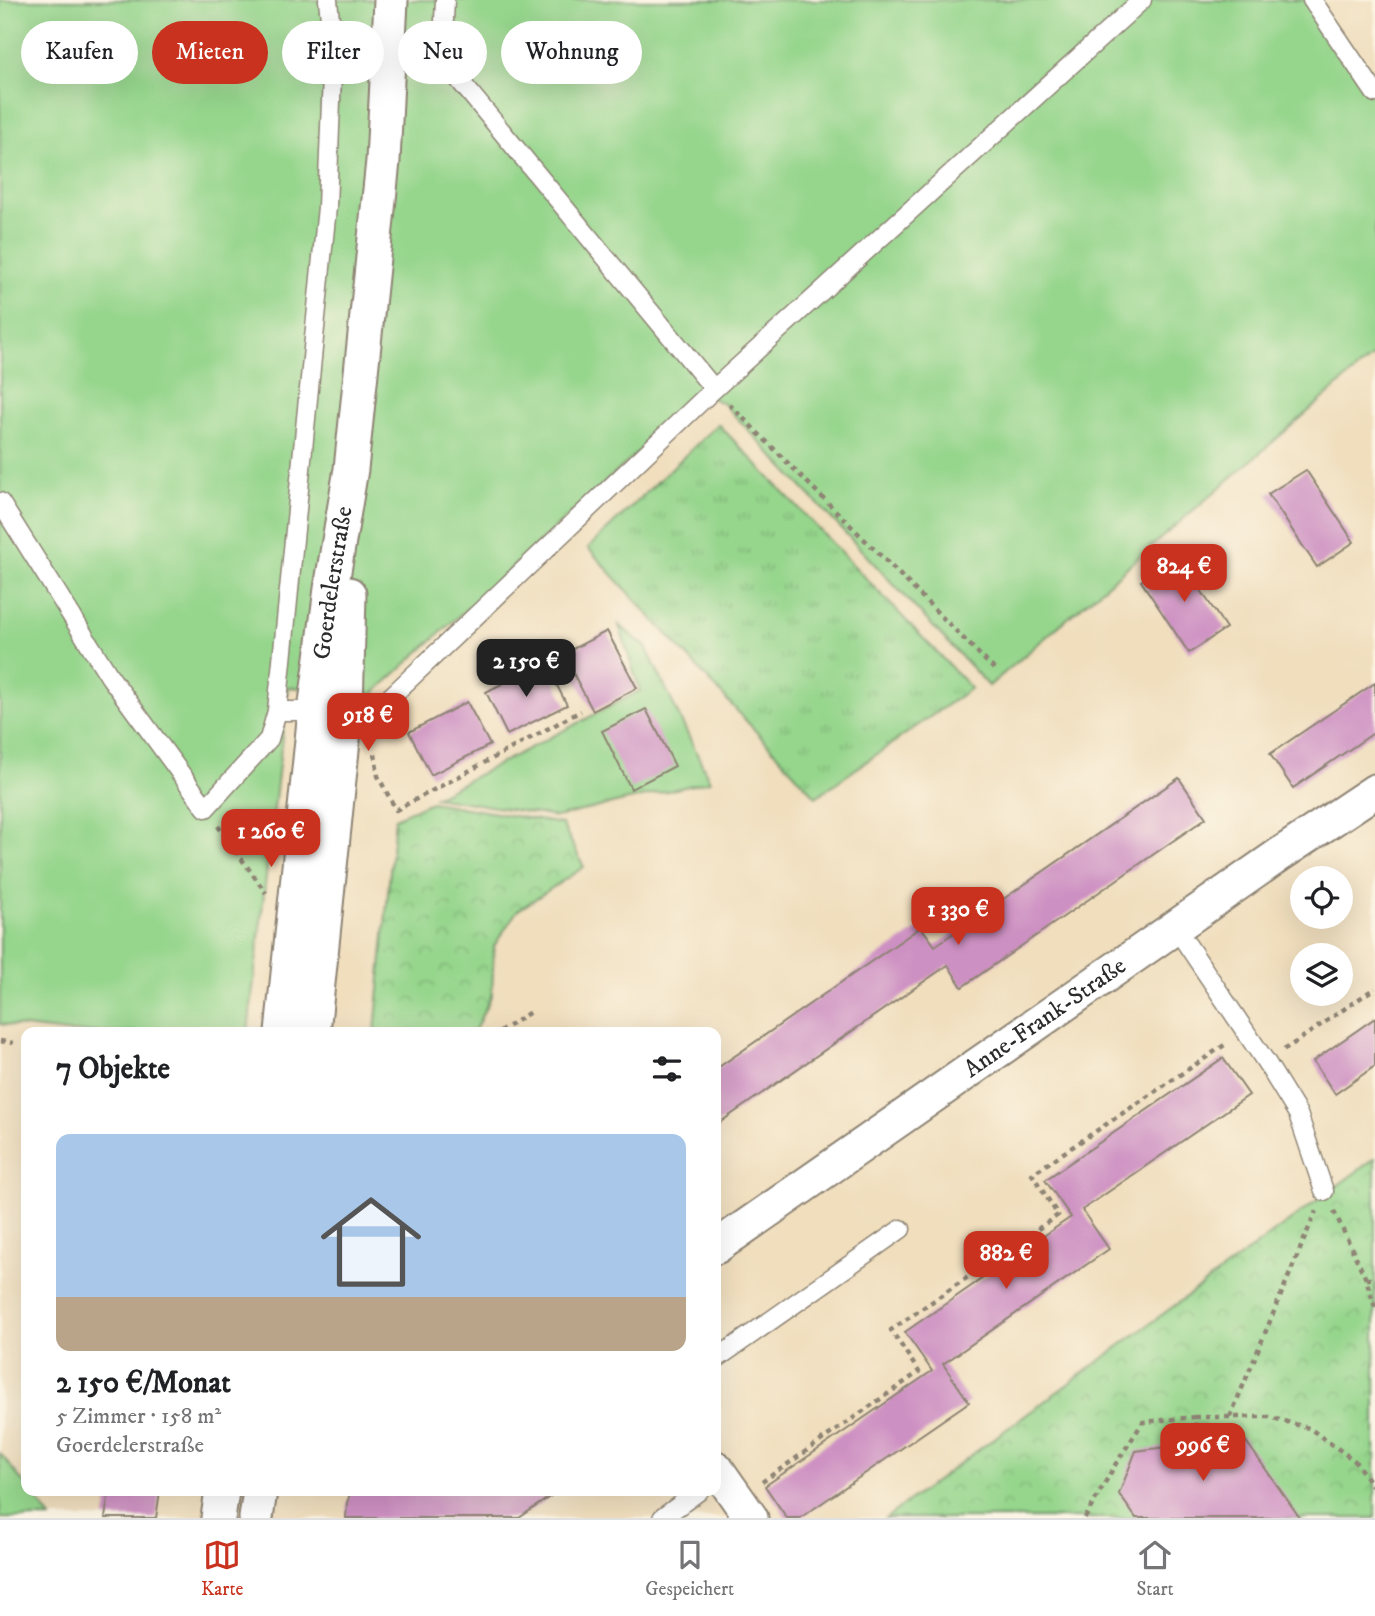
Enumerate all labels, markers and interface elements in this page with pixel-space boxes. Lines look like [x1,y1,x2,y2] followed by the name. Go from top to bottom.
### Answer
[21,21,138,84] chip: Kaufen
[152,21,268,84] chip: Mieten
[282,21,384,84] chip: Filter
[398,21,487,84] chip: Neu
[501,21,642,84] chip: Wohnung
[307,504,360,661] street label: Goerdelerstraße
[1135,544,1233,604] pin: 824 €
[1157,552,1211,581] text: 824 €
[461,640,591,699] pin: 2 150 €
[493,647,559,676] text: 2 150 €
[319,694,417,753] pin: 918 €
[343,701,393,730] text: 918 €
[206,810,336,869] pin: 1 260 €
[237,817,305,846] text: 1 260 €
[1290,866,1353,1006] map controls
[1290,866,1353,929] button: locate
[893,888,1023,947] pin: 1 330 €
[927,895,989,924] text: 1 330 €
[1290,943,1353,1006] button: layers
[958,951,1132,1085] street label: Anne-Frank-Straße
[648,1050,686,1088] icon: filters
[56,1051,170,1088] text: 7 Objekte
[308,1179,434,1305] icon: home
[957,1232,1055,1291] pin: 882 €
[980,1239,1032,1268] text: 882 €
[56,1365,231,1402] text: 2 150 €/Monat
[56,1402,221,1431] text: 5 Zimmer · 158 m²
[1154,1424,1252,1483] pin: 996 €
[56,1431,204,1460] text: Goerdelerstraße
[1176,1431,1230,1460] text: 996 €
[201,1536,243,1601] tab: Karte
[645,1536,734,1601] tab: Gespeichert
[1136,1536,1174,1601] tab: Start

